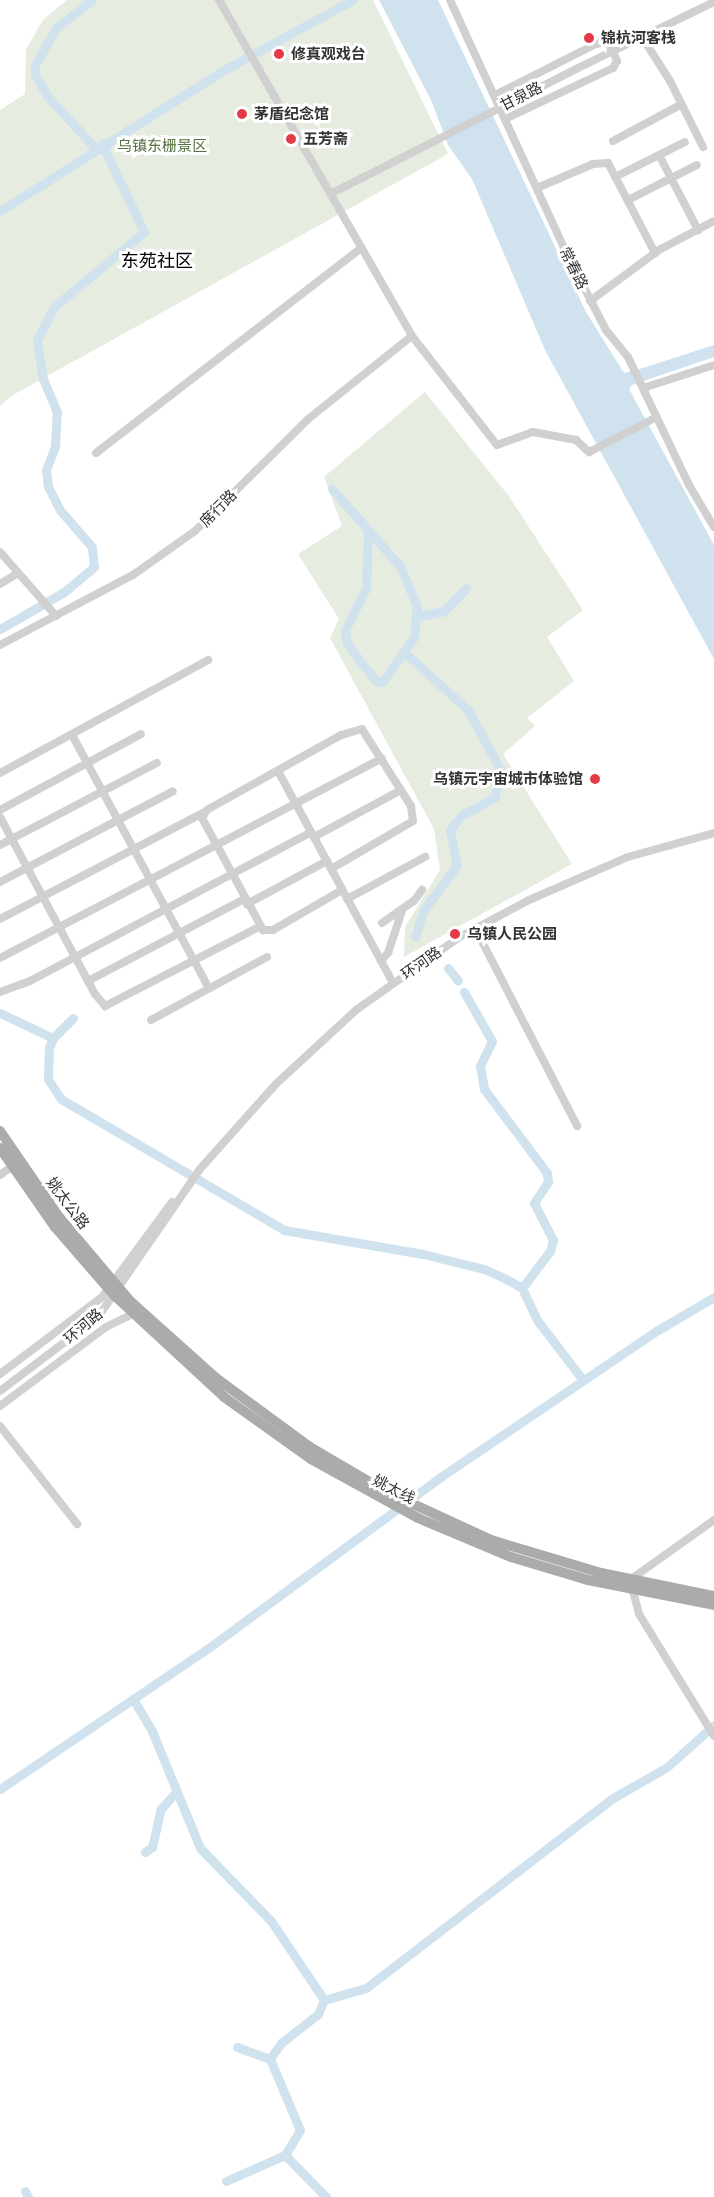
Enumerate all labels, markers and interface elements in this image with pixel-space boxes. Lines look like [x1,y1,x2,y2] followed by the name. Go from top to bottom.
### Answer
[601,29,676,47] place label: 锦杭河客栈
[582,31,596,45] marker: 锦杭河客栈
[291,45,366,63] place label: 修真观戏台
[272,47,286,61] marker: 修真观戏台
[497,78,545,114] street label: 甘泉路
[254,105,329,123] place label: 茅盾纪念馆
[235,107,249,121] marker: 茅盾纪念馆
[303,130,348,148] place label: 五芳斋
[284,132,298,146] marker: 五芳斋
[117,137,207,155] park label: 乌镇东栅景区
[556,244,592,292] street label: 常春路
[121,249,193,271] district label: 东苑社区
[196,486,240,530] street label: 席行路
[433,770,583,788] place label: 乌镇元宇宙城市体验馆
[588,772,602,786] marker: 乌镇元宇宙城市体验馆
[467,925,557,943] place label: 乌镇人民公园
[448,927,462,941] marker: 乌镇人民公园
[397,943,445,983] street label: 环河路
[43,1174,93,1232] street label: 姚太公路
[60,1304,106,1348] street label: 环河路
[370,1471,418,1507] street label: 姚太线

